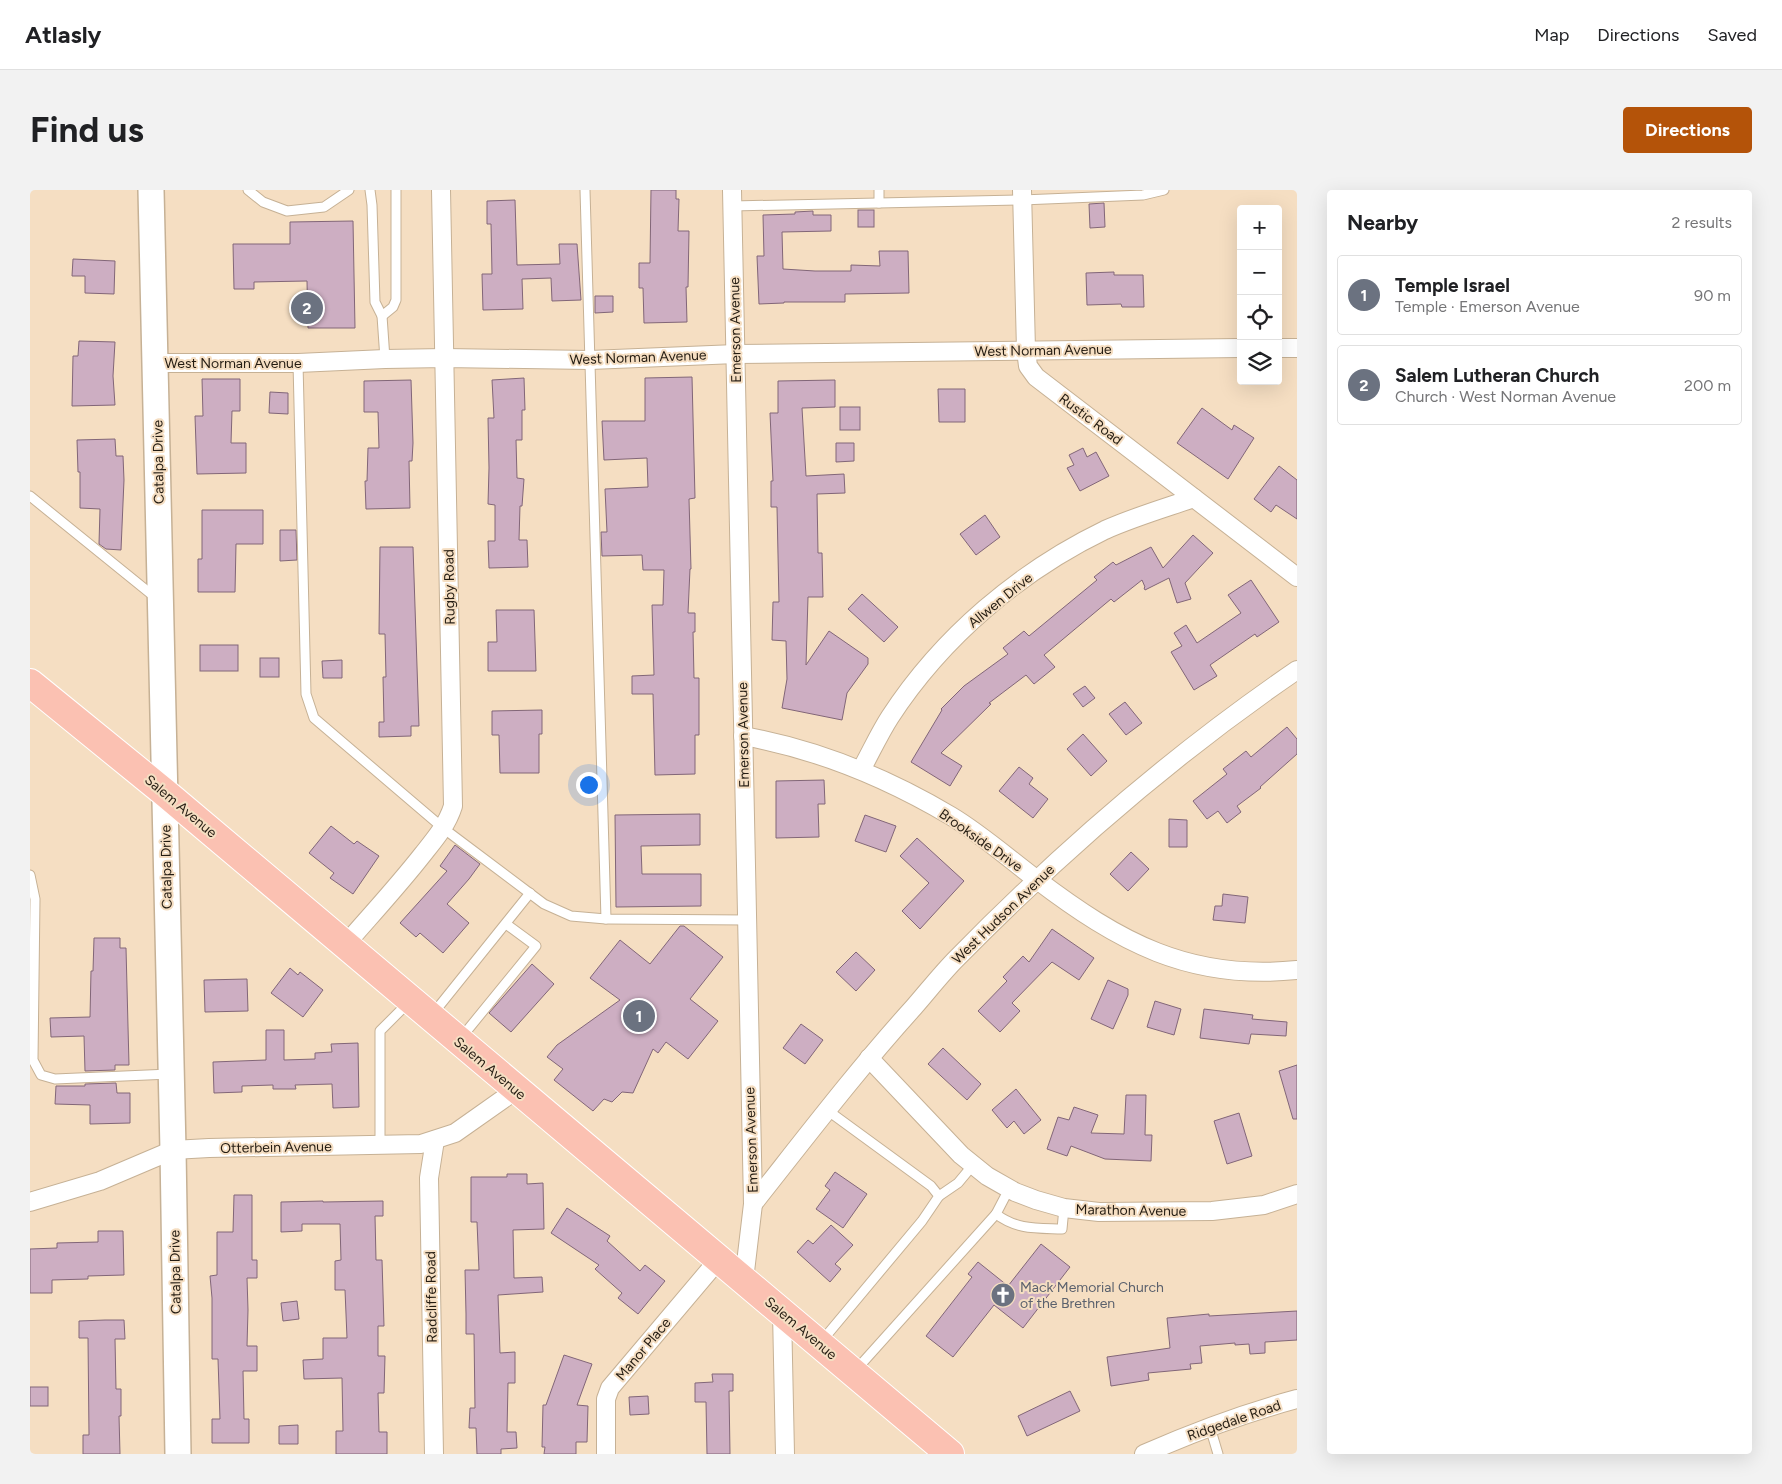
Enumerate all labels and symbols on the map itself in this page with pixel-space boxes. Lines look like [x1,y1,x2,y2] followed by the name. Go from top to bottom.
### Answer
[726,277,745,383] street label: Emerson Avenue
[291,289,323,327] pin: 2
[974,341,1112,360] street label: West Norman Avenue
[569,347,707,368] street label: West Norman Avenue
[164,355,302,372] street label: West Norman Avenue
[1056,390,1126,449] street label: Rustic Road
[149,420,168,504] street label: Catalpa Drive
[440,549,459,625] street label: Rugby Road
[965,569,1036,631] street label: Allwen Drive
[734,682,753,788] street label: Emerson Avenue
[141,771,221,842] street label: Salem Avenue
[576,772,602,798] your location
[936,805,1026,876] street label: Brookside Drive
[157,825,176,909] street label: Catalpa Drive
[949,861,1058,968] street label: West Hudson Avenue
[623,997,655,1035] pin: 1
[450,1033,530,1104] street label: Salem Avenue
[741,1086,762,1193] street label: Emerson Avenue
[220,1138,332,1157] street label: Otterbein Avenue
[1075,1201,1187,1220] street label: Marathon Avenue
[166,1230,185,1314] street label: Catalpa Drive
[422,1251,441,1343] street label: Radcliffe Road
[1020,1279,1164,1312] place label: Mack Memorial Church of the Brethren
[990,1282,1016,1308] church icon: Mack Memorial Church of the Brethren
[761,1293,841,1364] street label: Salem Avenue
[612,1314,675,1384] street label: Manor Place
[1185,1397,1283,1444] street label: Ridgedale Road

